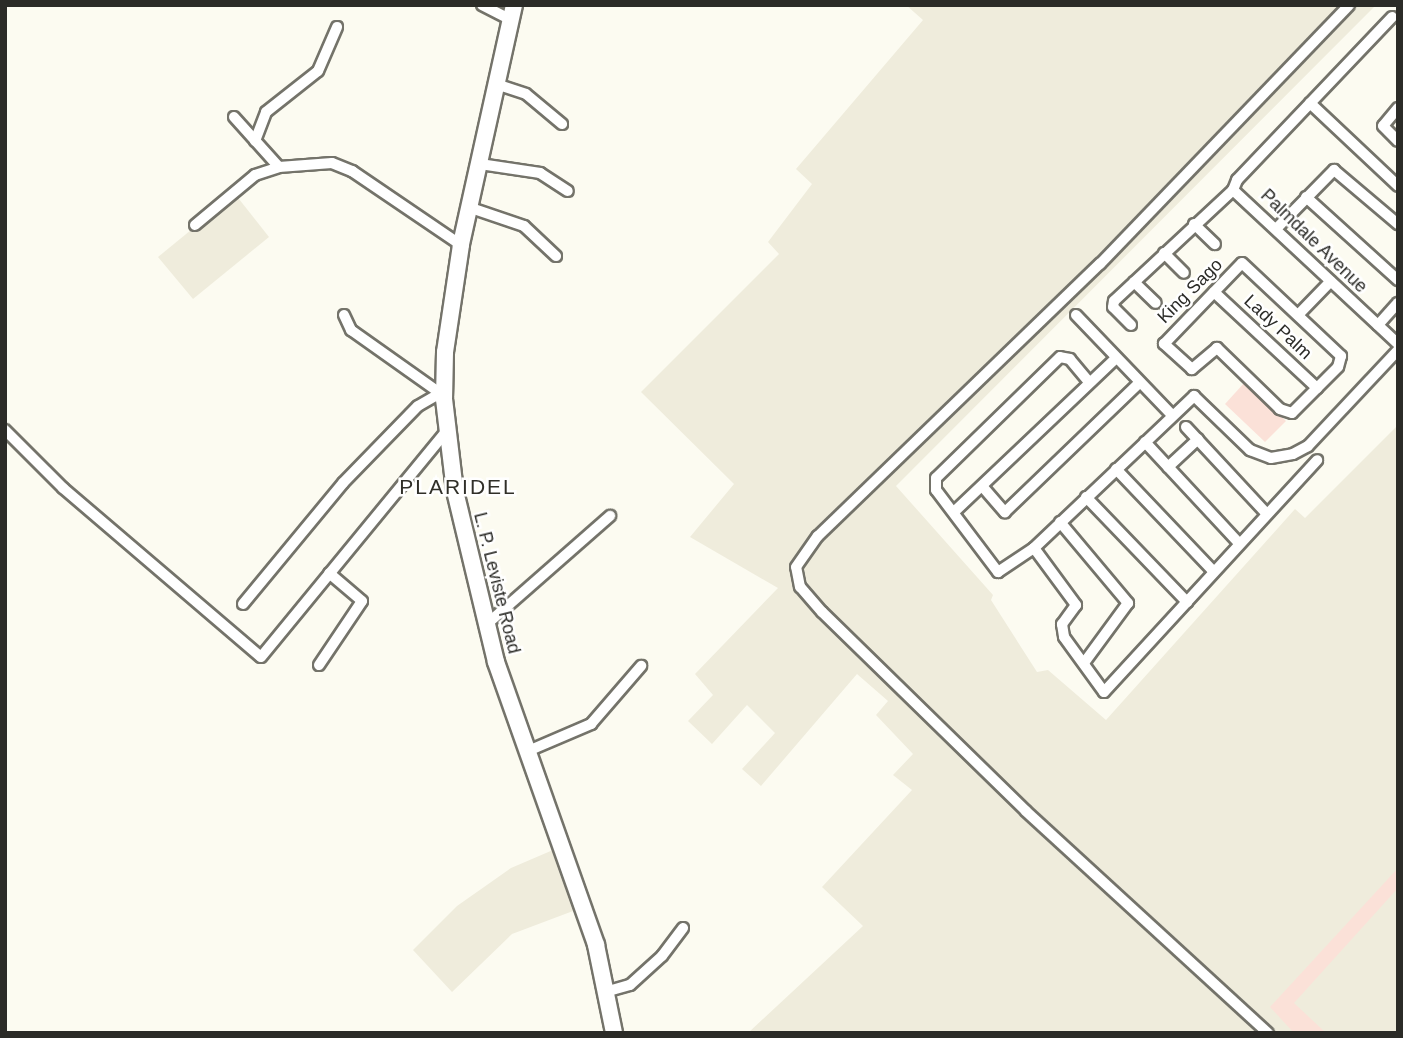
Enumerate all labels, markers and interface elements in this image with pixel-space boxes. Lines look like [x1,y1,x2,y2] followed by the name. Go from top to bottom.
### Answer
[1256,184,1372,298] street label: Palmdale Avenue
[1153,254,1227,328] street label: King Sago
[1240,290,1316,364] street label: Lady Palm
[400,474,516,500] district label: PLARIDEL
[469,510,525,656] street label: L. P. Leviste Road

